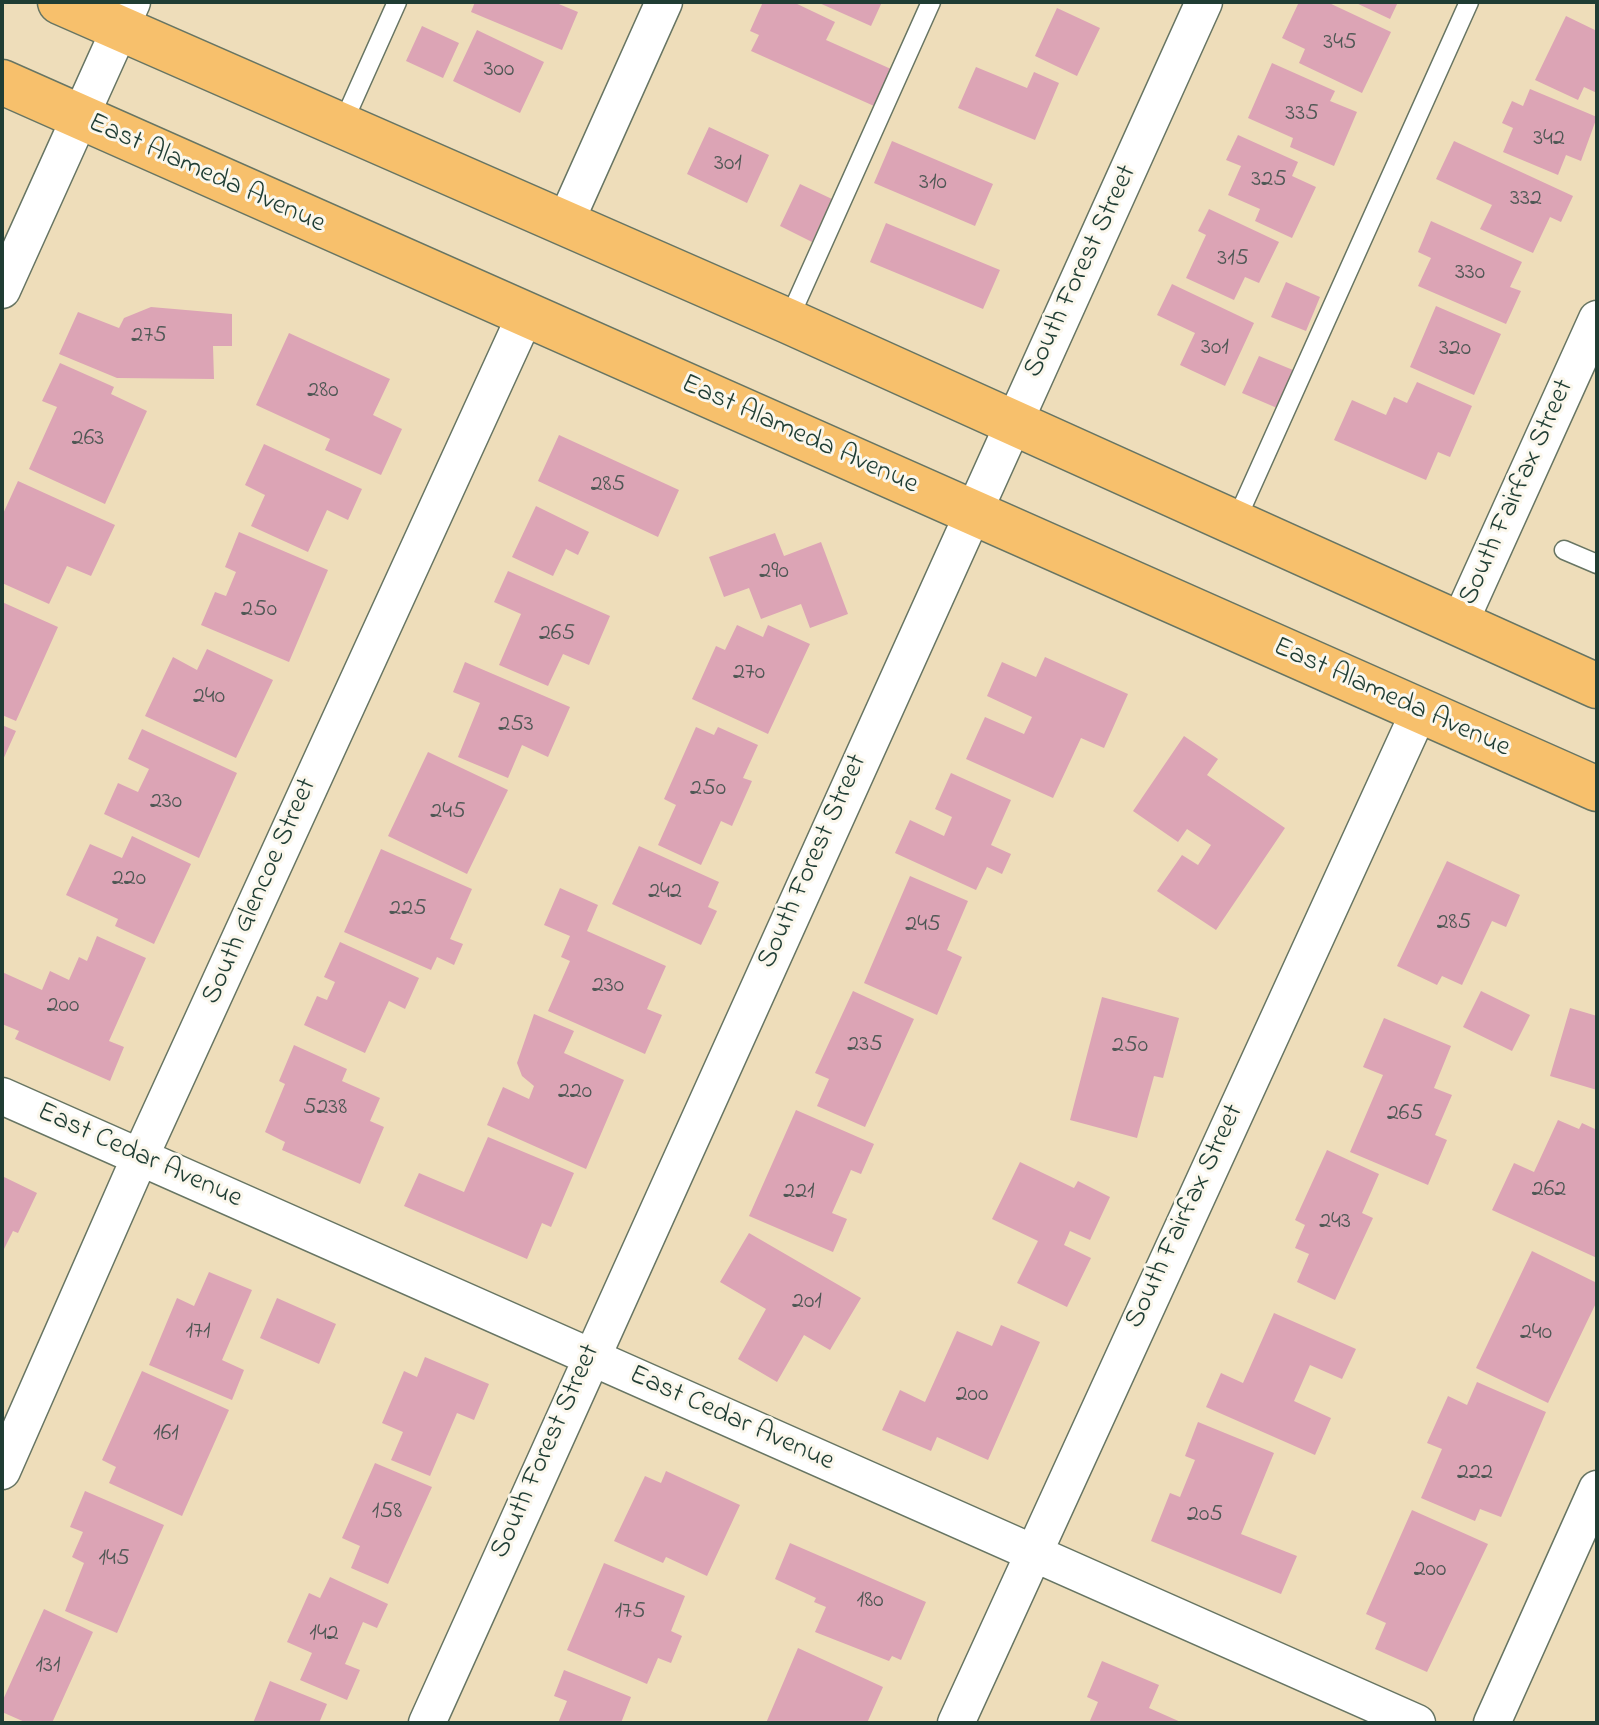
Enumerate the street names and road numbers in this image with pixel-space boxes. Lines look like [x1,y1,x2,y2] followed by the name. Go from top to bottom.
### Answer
[82,108,330,242] street label: East Alameda Avenue
[1018,160,1146,384] street label: South Forest Street
[675,369,923,503] street label: East Alameda Avenue
[1453,375,1583,611] street label: South Fairfax Street
[1267,632,1515,766] street label: East Alameda Avenue
[752,750,876,974] street label: South Forest Street
[196,774,326,1010] street label: South Glencoe Street
[31,1097,247,1217] street label: East Cedar Avenue
[1119,1100,1253,1334] street label: South Fairfax Street
[485,1340,609,1564] street label: South Forest Street
[623,1360,839,1480] street label: East Cedar Avenue

